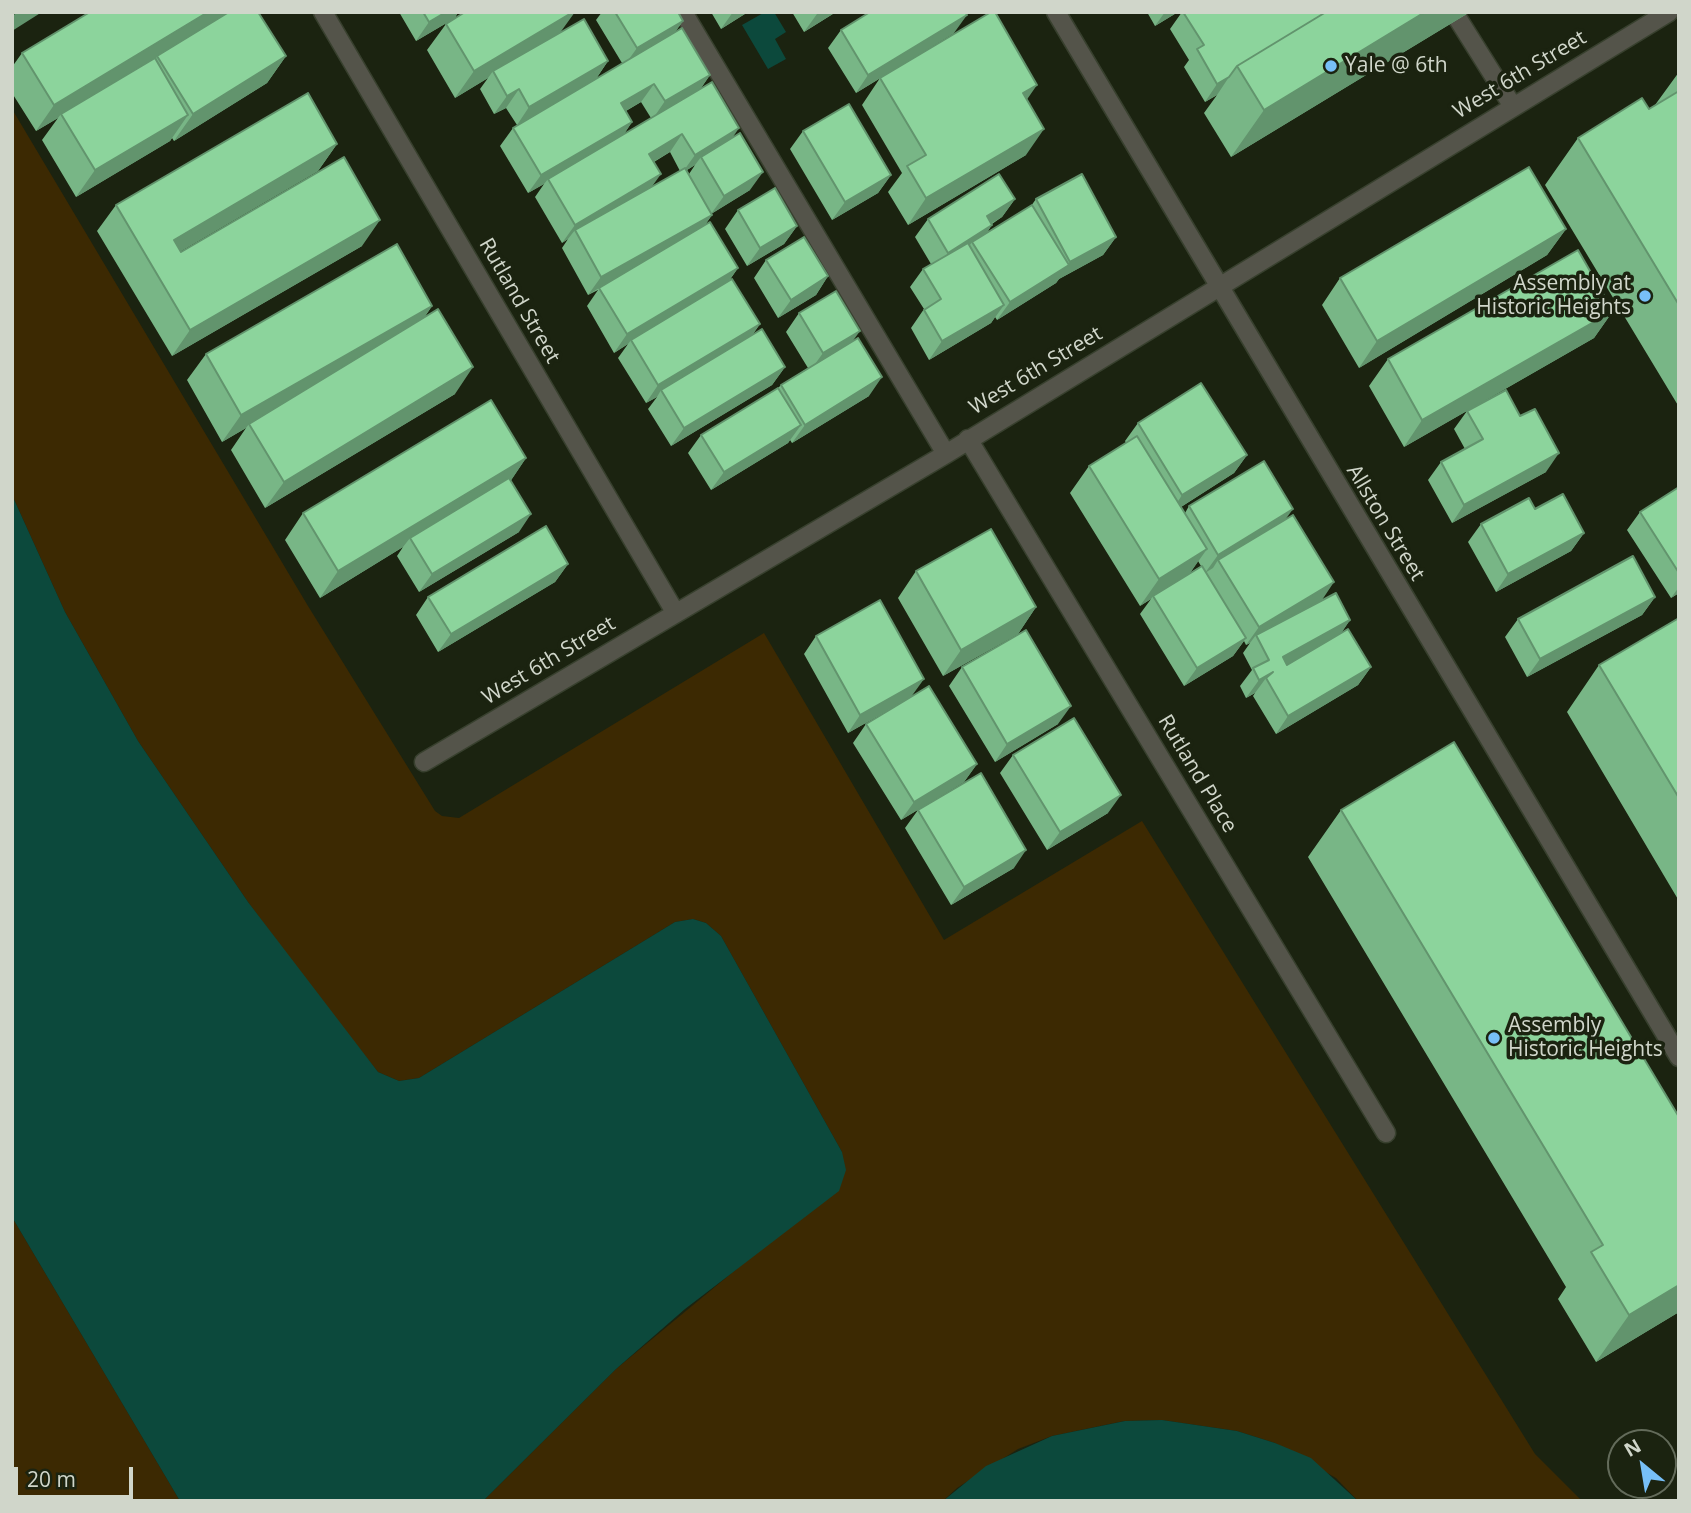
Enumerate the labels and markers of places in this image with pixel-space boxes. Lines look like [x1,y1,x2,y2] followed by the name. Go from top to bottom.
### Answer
[1345,53,1448,79] place label: Yale @ 6th
[1323,58,1339,74] marker: Yale @ 6th
[1476,271,1631,321] place label: Assembly at Historic Heights
[1637,288,1653,304] marker: Assembly at Historic Heights
[1508,1013,1663,1063] place label: Assembly Historic Heights
[1486,1030,1502,1046] marker: Assembly Historic Heights

